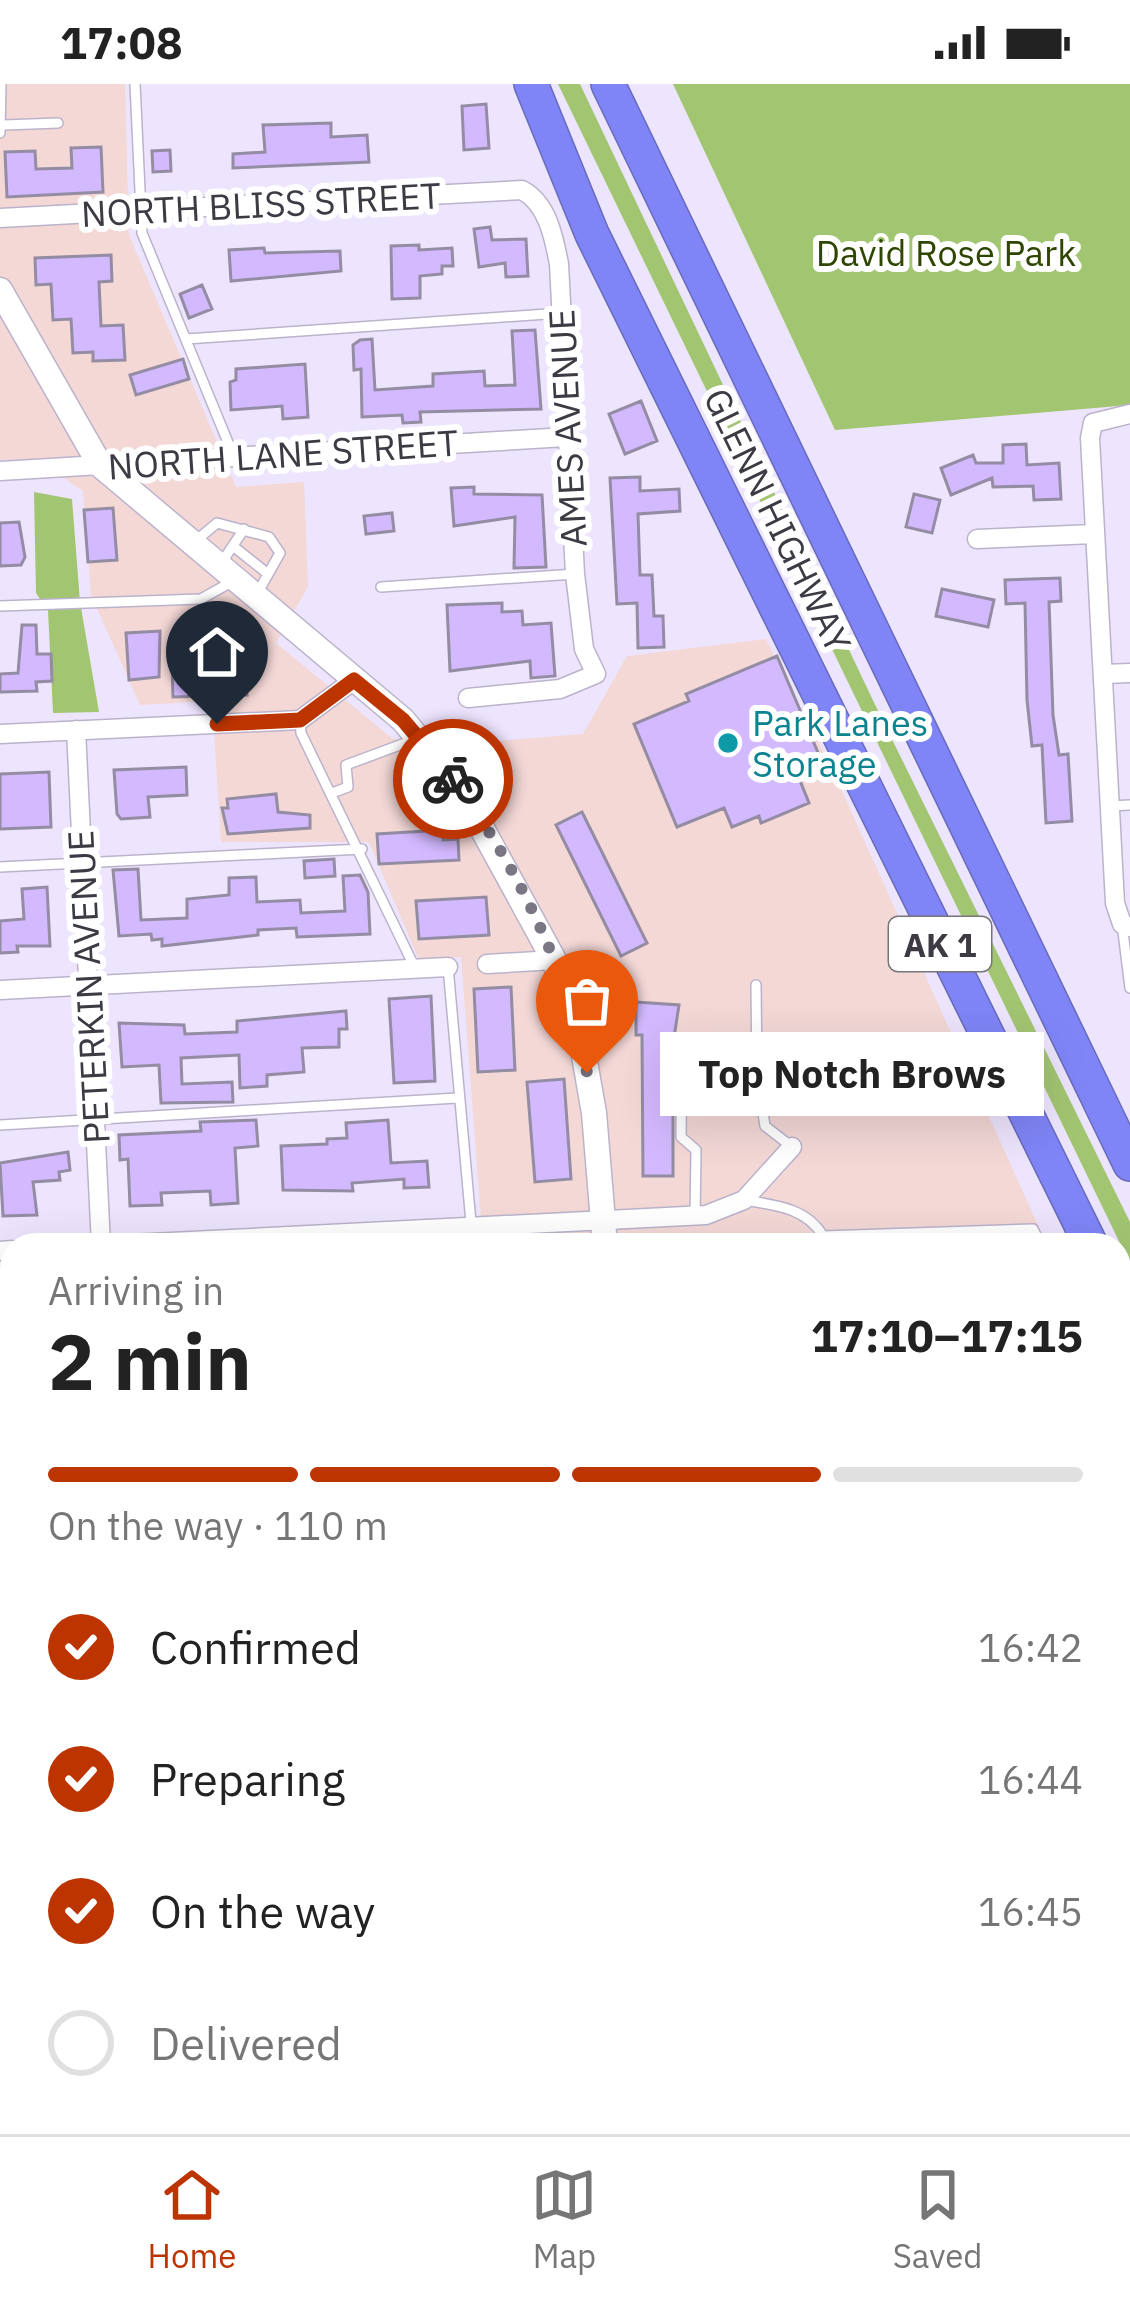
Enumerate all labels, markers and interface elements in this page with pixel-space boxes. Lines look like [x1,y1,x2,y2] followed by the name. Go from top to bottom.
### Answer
[60,13,183,71] text: 17:08
[80,171,442,237] street label: NORTH BLISS STREET
[816,229,1076,276] park label: David Rose Park
[537,308,597,548] street label: AMES AVENUE
[694,380,862,660] street label: GLENN HIGHWAY
[106,418,460,490] street label: NORTH LANE STREET
[166,601,268,724] pin
[184,619,250,685] icon: home
[752,699,928,787] place label: Park Lanes Storage
[393,719,513,839] courier
[715,730,741,756] marker: Park Lanes Storage
[420,746,486,812] icon: bike
[56,829,120,1145] street label: PETERKIN AVENUE
[889,917,991,971] road number: AK 1
[536,950,638,1073] pin
[554,968,620,1034] icon: bag
[659,1031,1043,1115] callout: Top Notch Brows
[698,1048,1006,1099] text: Top Notch Brows
[48,1265,224,1316] text: Arriving in
[811,1306,1083,1364] text: 17:10–17:15
[48,1310,252,1411] text: 2 min
[48,1500,388,1551] text: On the way · 110 m
[48,1614,114,1680] icon: check
[150,1618,361,1676] text: Confirmed
[978,1622,1083,1673] text: 16:42
[48,1746,114,1812] icon: check
[150,1750,345,1808] text: Preparing
[978,1754,1083,1805] text: 16:44
[48,1878,114,1944] icon: check
[150,1882,375,1940] text: On the way
[978,1886,1083,1937] text: 16:45
[150,2014,342,2072] text: Delivered
[148,2162,236,2277] tab: Home
[531,2162,597,2277] tab: Map
[893,2162,982,2277] tab: Saved

